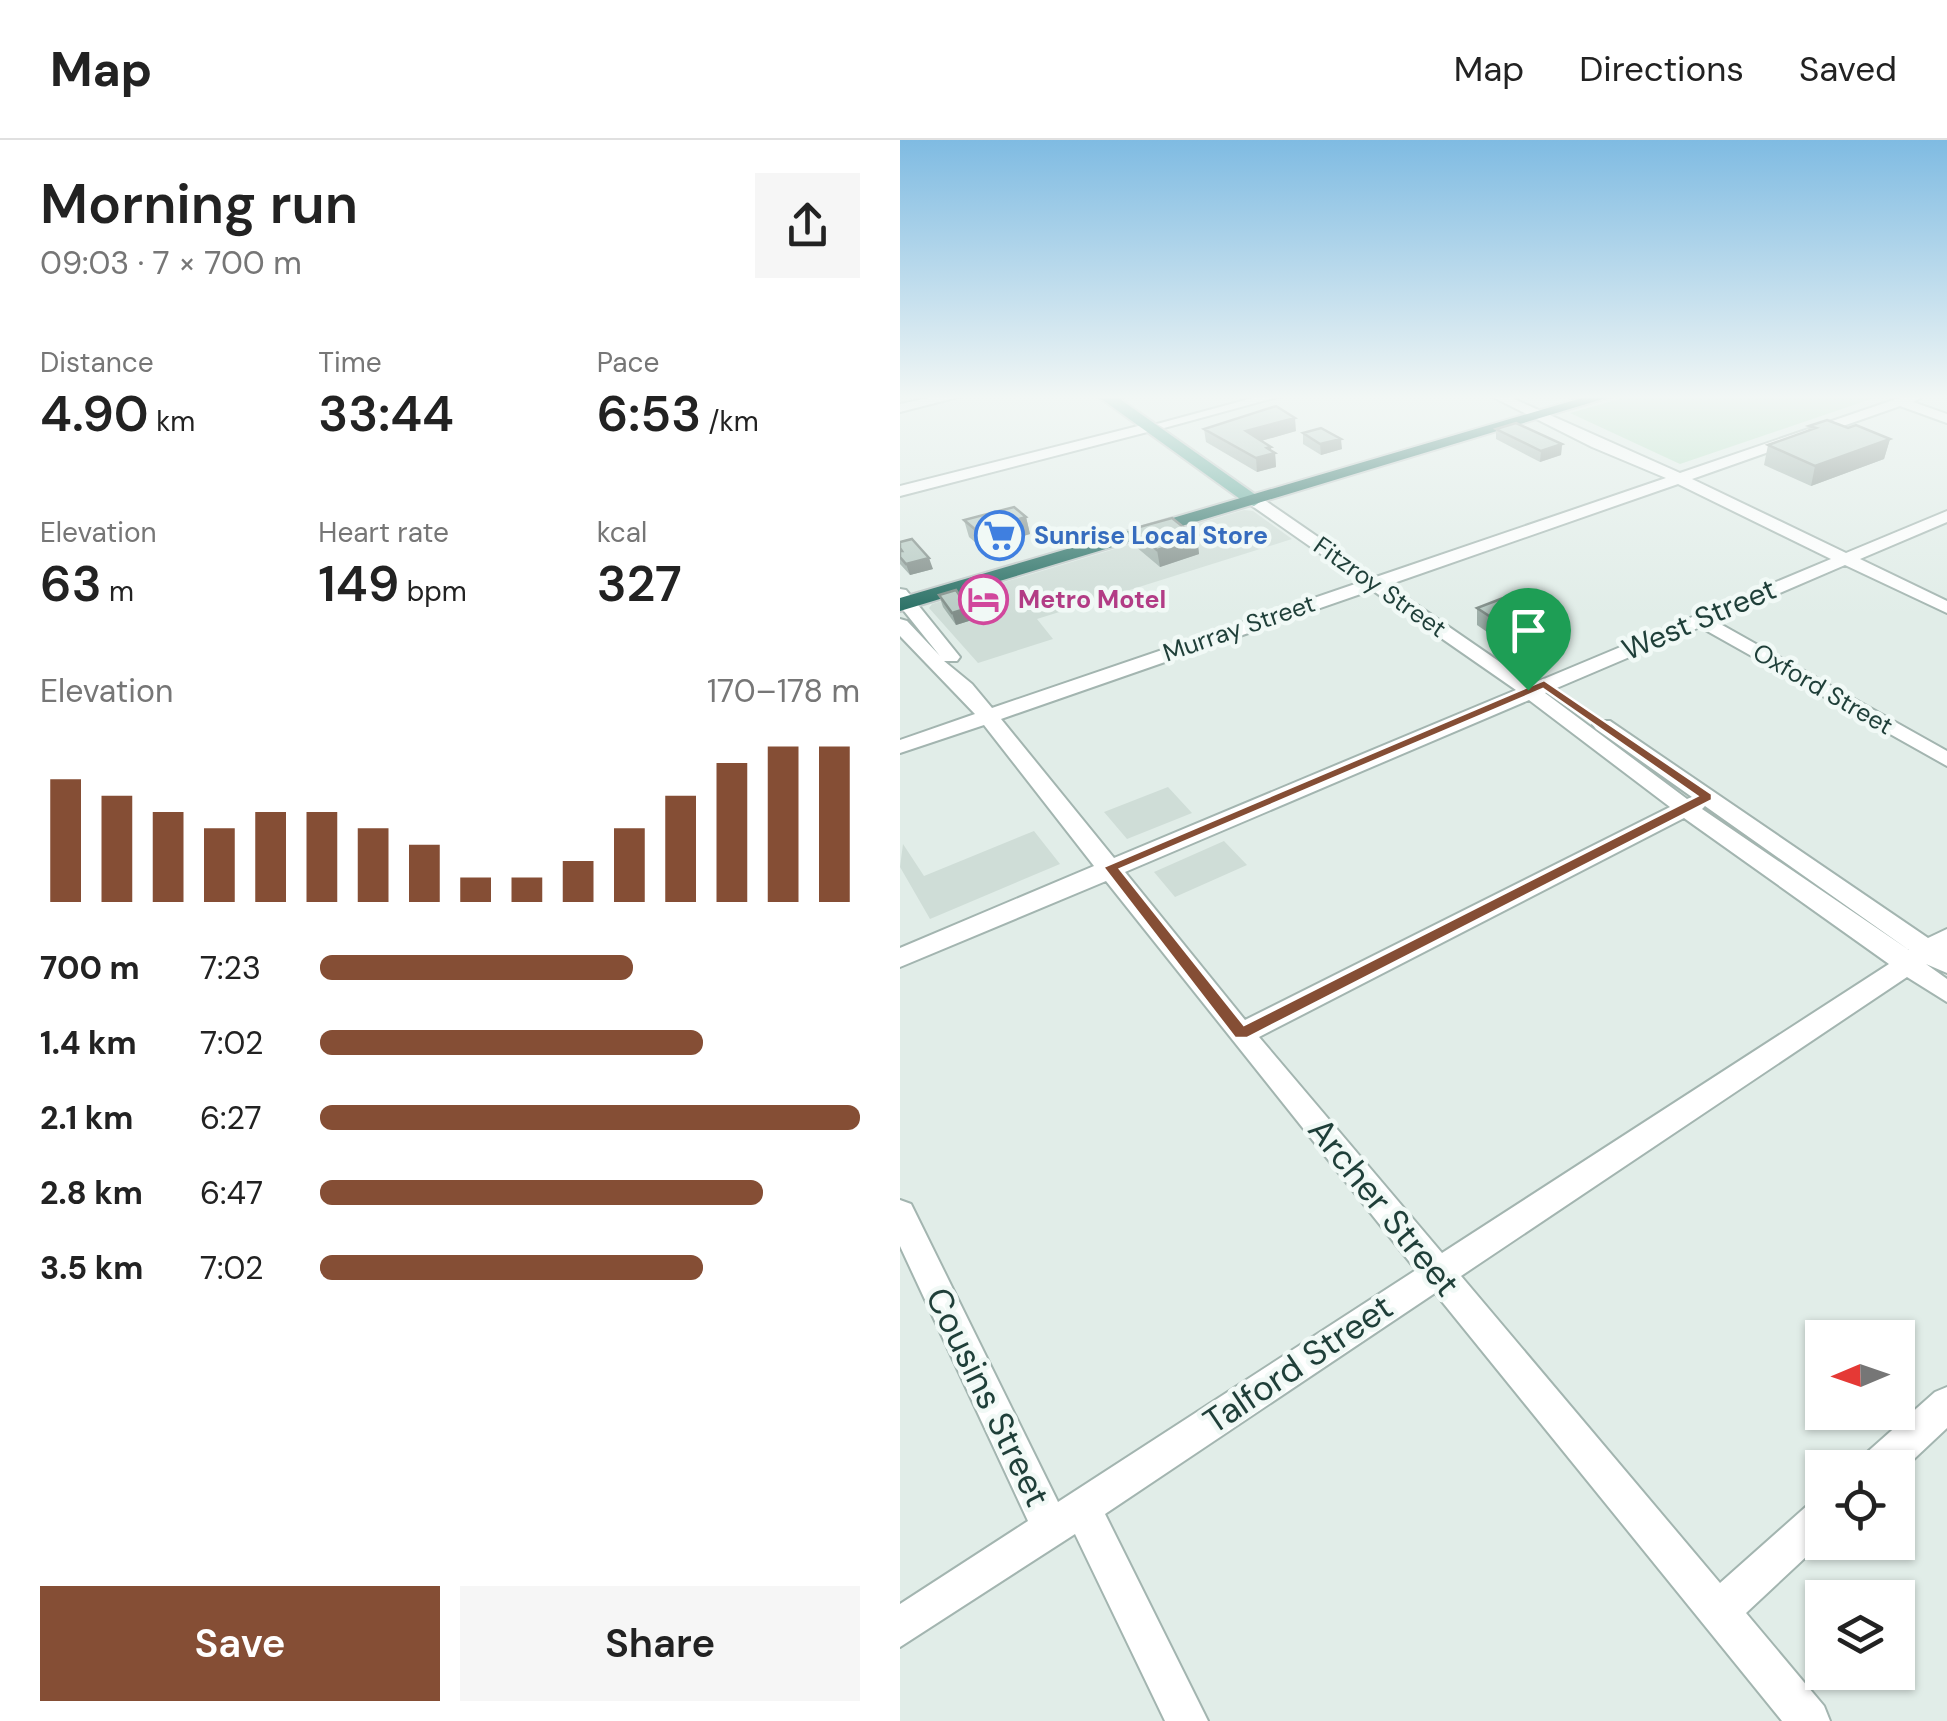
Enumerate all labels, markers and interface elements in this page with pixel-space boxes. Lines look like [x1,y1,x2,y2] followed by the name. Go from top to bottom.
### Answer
[50,38,152,101] text: Map
[1454,46,1524,92] text: Map
[1579,46,1744,92] text: Directions
[1799,46,1897,92] text: Saved
[40,168,358,240] text: Morning run
[755,173,860,278] button: share
[40,242,302,284] text: 09:03 · 7 × 700 m
[40,344,154,381] text: Distance
[318,344,382,381] text: Time
[597,344,659,381] text: Pace
[40,381,149,447] text: 4.90
[318,381,454,447] text: 33:44
[597,381,701,447] text: 6:53
[149,403,195,440] text: km
[701,403,759,440] text: /km
[973,509,1025,561] supermarket icon: Sunrise Local Store
[40,514,157,551] text: Elevation
[318,514,449,551] text: Heart rate
[597,514,647,551] text: kcal
[1034,519,1268,552] place label: Sunrise Local Store
[1307,529,1453,645] street label: Fitzroy Street
[40,551,102,617] text: 63
[318,551,399,617] text: 149
[597,551,682,617] text: 327
[1616,569,1782,669] street label: West Street
[102,573,134,610] text: m
[399,573,467,610] text: bpm
[957,573,1009,625] hotel icon: Metro Motel
[1018,583,1166,616] place label: Metro Motel
[1159,587,1319,669] street label: Murray Street
[1486,588,1571,691] pin
[1501,603,1556,658] icon: arrive
[1747,636,1899,742] street label: Oxford Street
[40,670,173,712] text: Elevation
[707,670,860,712] text: 170–178 m
[40,947,140,989] text: 700 m
[200,947,261,989] text: 7:23
[40,1022,137,1064] text: 1.4 km
[200,1022,264,1064] text: 7:02
[40,1097,133,1139] text: 2.1 km
[200,1097,262,1139] text: 6:27
[1298,1108,1470,1306] street label: Archer Street
[40,1172,143,1214] text: 2.8 km
[200,1172,263,1214] text: 6:47
[40,1247,143,1289] text: 3.5 km
[200,1247,264,1289] text: 7:02
[915,1280,1061,1514] street label: Cousins Street
[1195,1284,1401,1444] street label: Talford Street
[1805,1320,1915,1430] north arrow
[1805,1320,1915,1690] map controls
[1805,1450,1915,1560] button: locate
[1805,1580,1915,1690] button: layers
[40,1586,440,1701] button: Save
[460,1586,860,1701] button: Share

